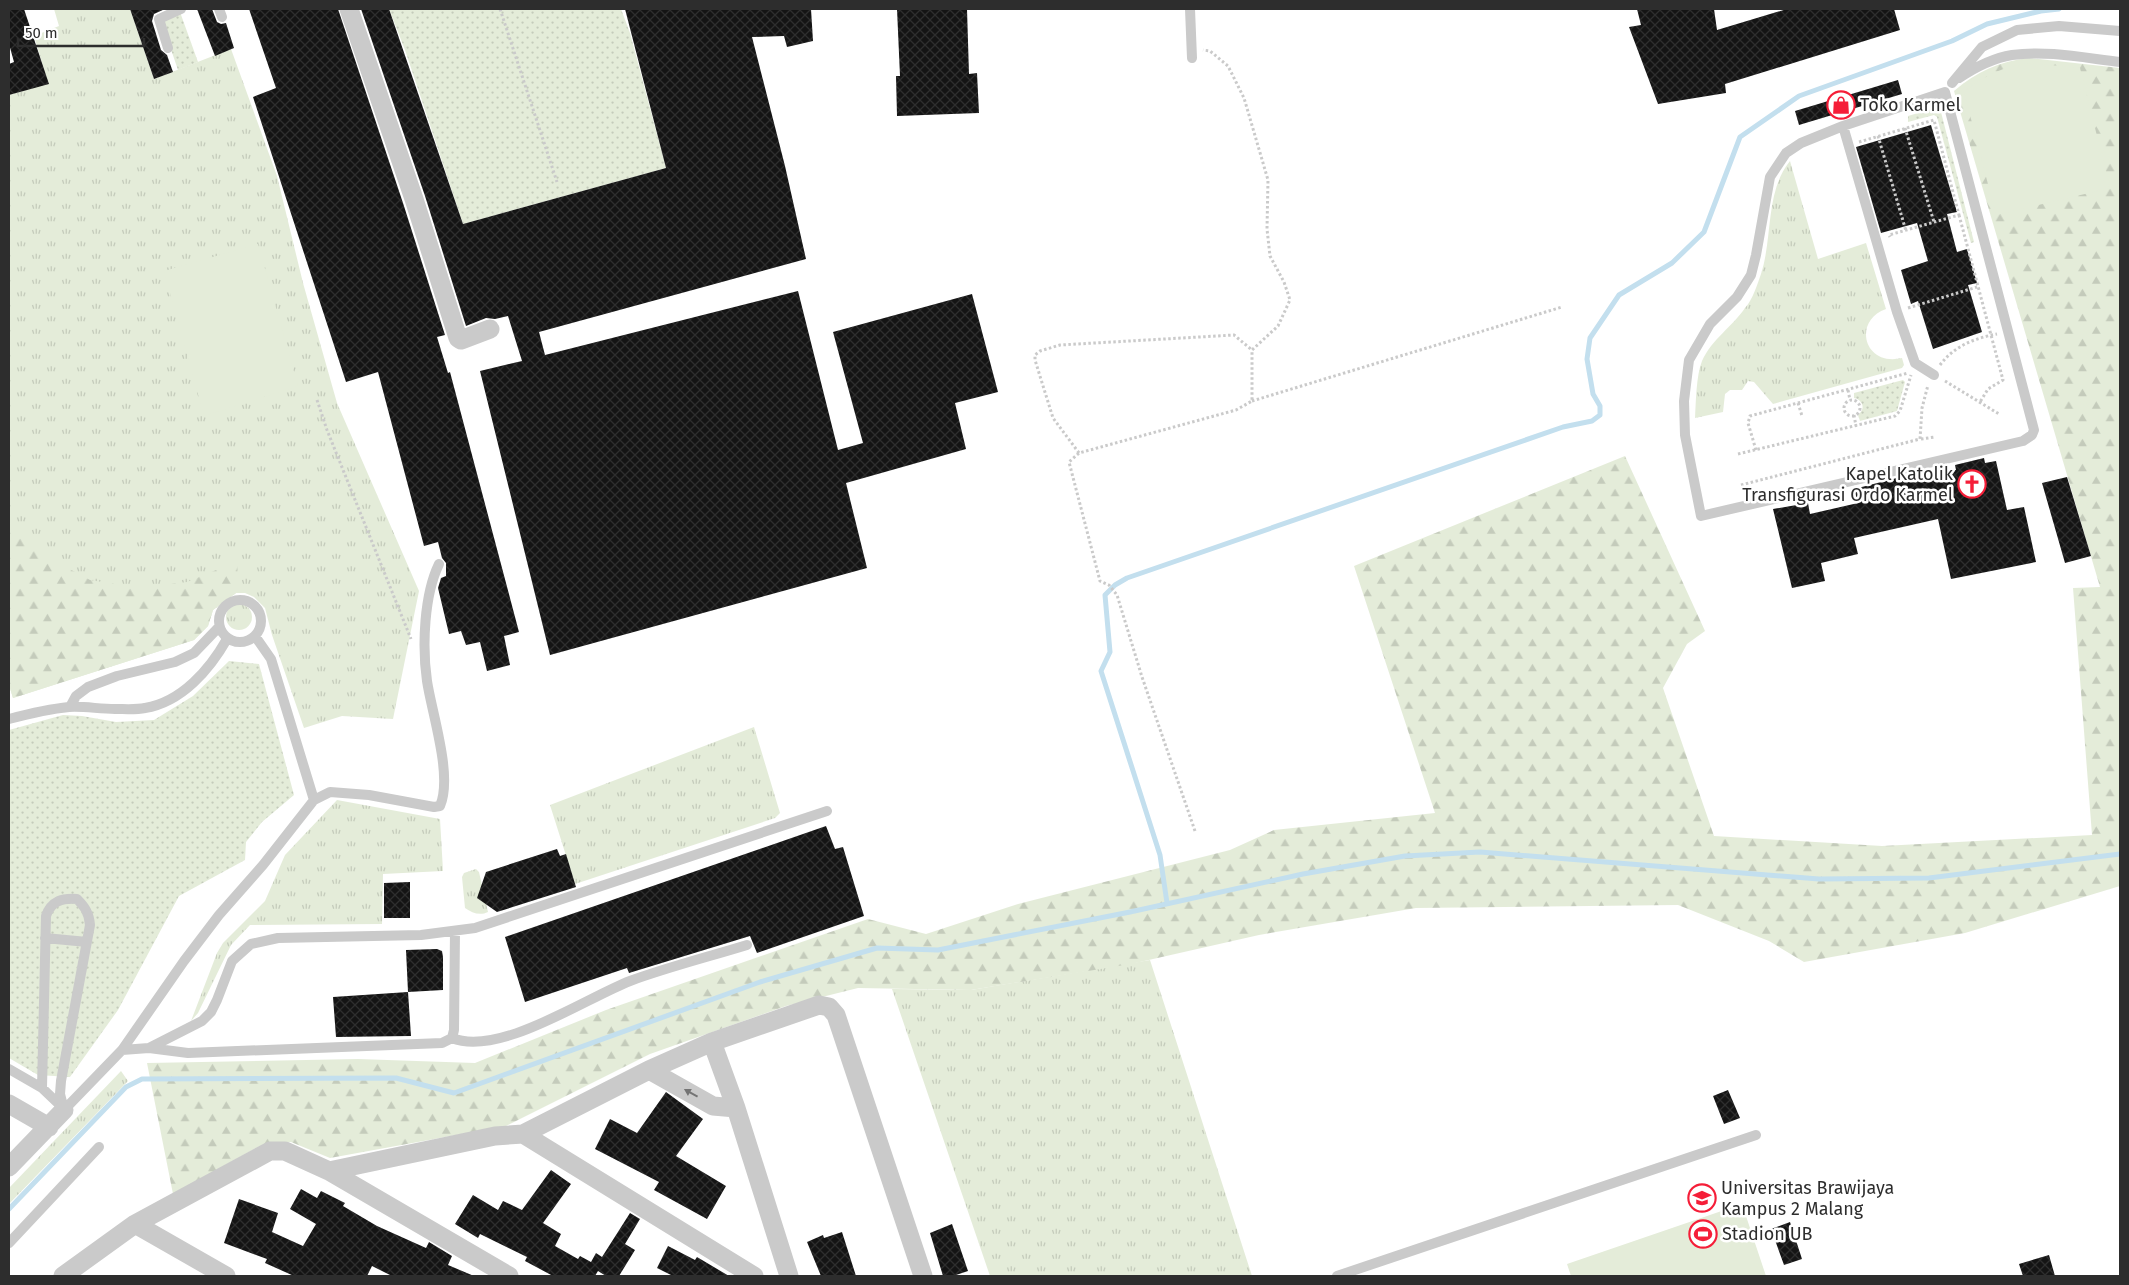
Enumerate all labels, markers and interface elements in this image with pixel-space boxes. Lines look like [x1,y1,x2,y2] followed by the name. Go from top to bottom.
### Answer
[18,15,144,47] scale bar
[25,24,58,42] text: 50 m
[1826,90,1856,120] shop icon: Toko Karmel
[1860,94,1961,116] place label: Toko Karmel
[1742,463,1954,506] place label: Kapel Katolik Transfigurasi Ordo Karmel
[1957,469,1987,499] church icon: Kapel Katolik Transfigurasi Ordo Karmel
[684,1089,697,1098] one-way arrow
[1721,1177,1894,1220] place label: Universitas Brawijaya Kampus 2 Malang
[1687,1183,1717,1213] school or university icon: Universitas Brawijaya Kampus 2 Malang
[1688,1219,1718,1249] sports icon: Stadion UB
[1722,1223,1813,1245] place label: Stadion UB

